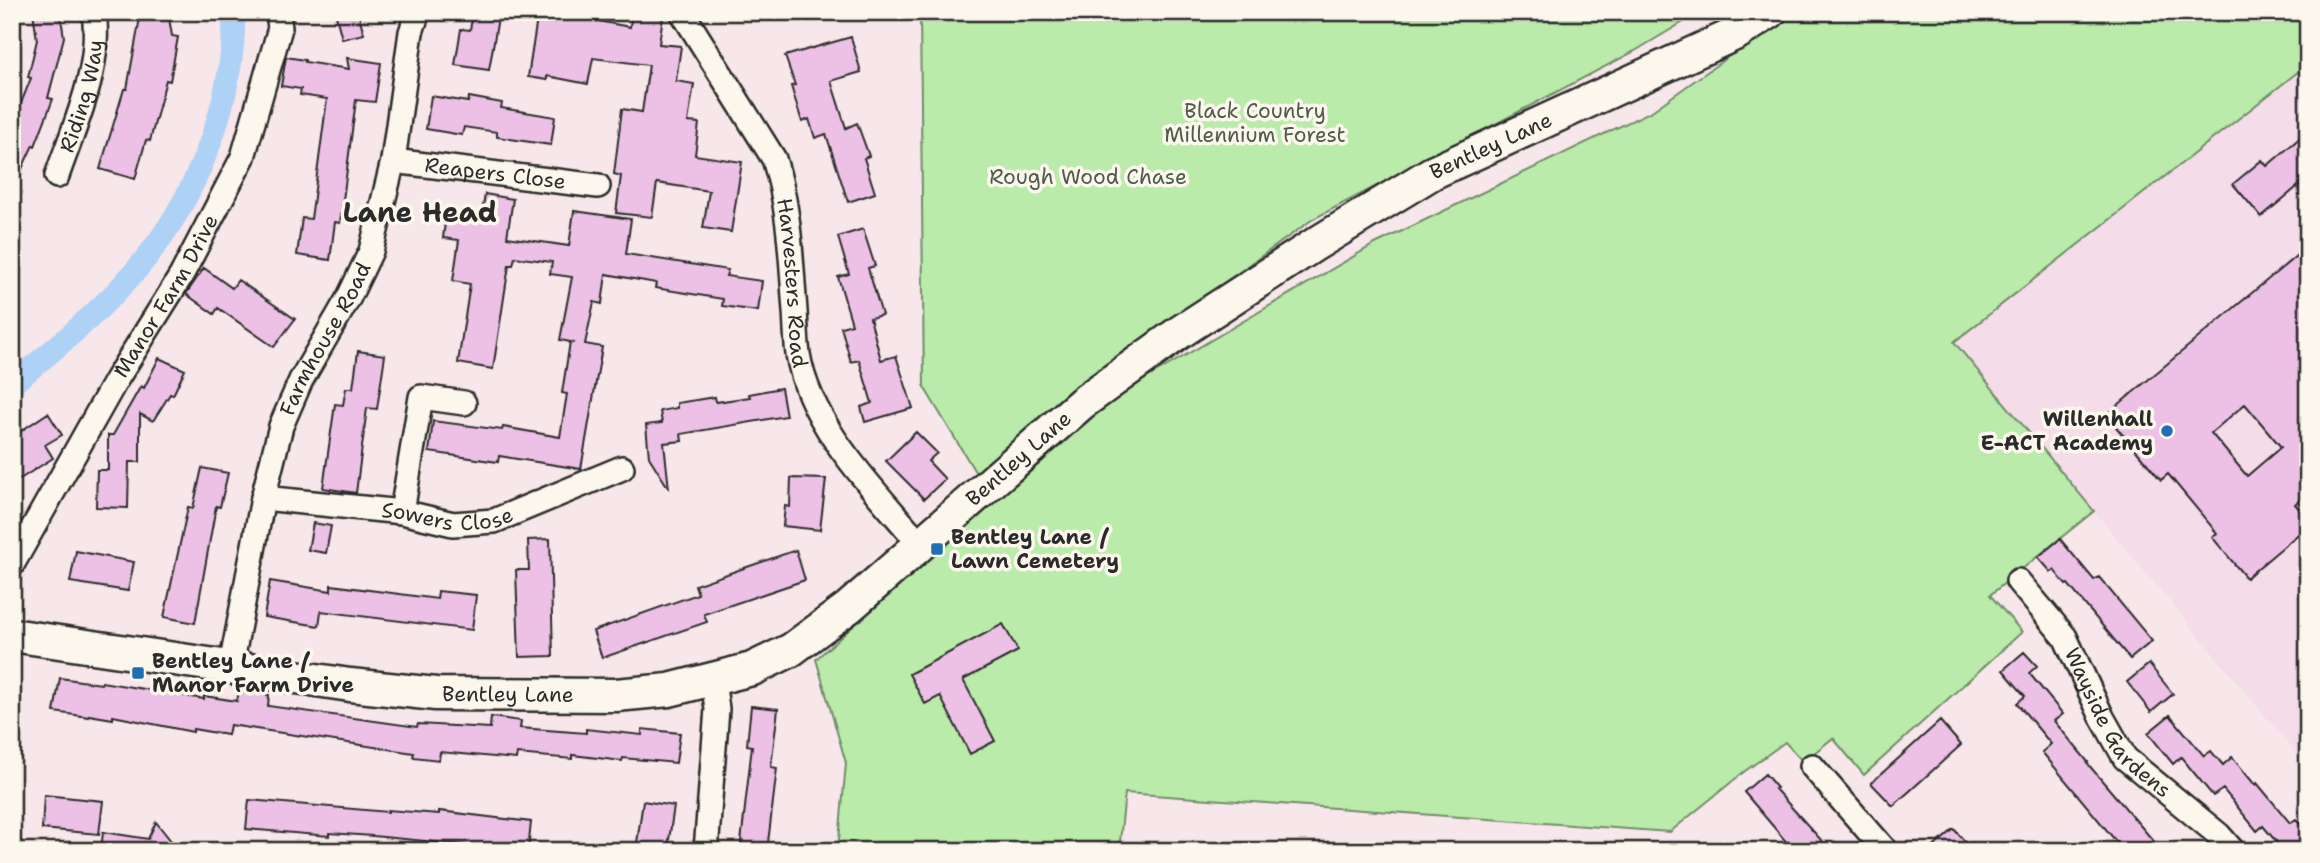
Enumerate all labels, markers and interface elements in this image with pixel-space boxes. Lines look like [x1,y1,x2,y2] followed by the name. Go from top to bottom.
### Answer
[53,39,109,156] street label: Riding Way
[1164,97,1346,149] park label: Black Country Millennium Forest
[1425,106,1556,186] street label: Bentley Lane
[423,151,567,196] street label: Reapers Close
[989,163,1187,191] park label: Rough Wood Chase
[343,193,497,231] district label: Lane Head
[770,196,814,370] street label: Harvesters Road
[107,209,225,383] street label: Manor Farm Drive
[273,258,377,420] street label: Farmhouse Road
[960,405,1077,512] street label: Bentley Lane
[1981,405,2153,457] place label: Willenhall E-ACT Academy
[2159,423,2175,439] marker: Willenhall E-ACT Academy
[380,496,517,538] street label: Sowers Close
[951,523,1119,575] place label: Bentley Lane / Lawn Cemetery
[929,541,945,557] marker: Bentley Lane / Lawn Cemetery
[2058,643,2177,804] street label: Wayside Gardens
[152,647,354,699] place label: Bentley Lane / Manor Farm Drive
[130,665,146,681] marker: Bentley Lane / Manor Farm Drive
[442,680,574,709] street label: Bentley Lane

